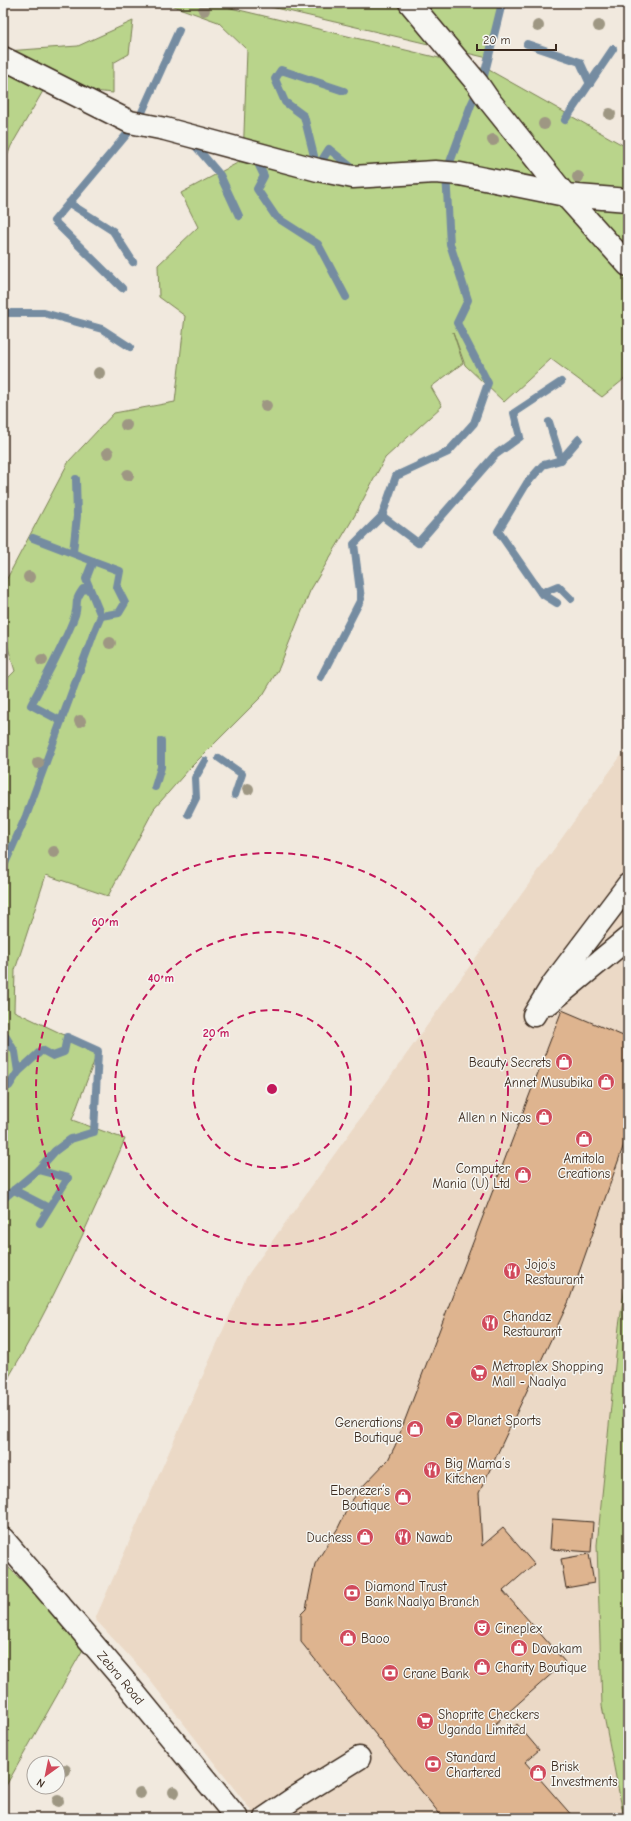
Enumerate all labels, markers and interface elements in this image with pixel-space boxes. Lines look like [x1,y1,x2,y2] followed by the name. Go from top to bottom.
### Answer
[477,26,556,52] scale bar
[483,33,511,47] text: 20 m
[92,915,118,929] text: 60 m
[148,971,174,985] text: 40 m
[203,1026,229,1040] text: 20 m
[554,1052,574,1072] shop icon: Beauty Secrets
[469,1055,551,1070] place label: Beauty Secrets
[596,1072,616,1092] shop icon: Annet Musubika
[504,1075,593,1090] place label: Annet Musubika
[265,1082,279,1096] centre of rings
[534,1107,554,1127] shop icon: Allen n Nicos
[458,1110,531,1125] place label: Allen n Nicos
[574,1129,594,1149] shop icon: Amitola Creations
[558,1151,610,1181] place label: Amitola Creations
[432,1161,511,1191] place label: Computer Mania (U) Ltd
[513,1165,533,1185] shop icon: Computer Mania (U) Ltd
[525,1257,585,1287] place label: Jojo’s Restaurant
[502,1261,522,1281] restaurant icon: Jojo’s Restaurant
[503,1309,563,1339] place label: Chandaz Restaurant
[480,1313,500,1333] restaurant icon: Chandaz Restaurant
[492,1359,604,1389] place label: Metroplex Shopping Mall - Naalya
[469,1363,489,1383] supermarket icon: Metroplex Shopping Mall - Naalya
[444,1410,464,1430] bar icon: Planet Sports
[467,1413,541,1428] place label: Planet Sports
[335,1415,402,1445] place label: Generations Boutique
[405,1419,425,1439] shop icon: Generations Boutique
[445,1456,510,1486] place label: Big Mama’s Kitchen
[422,1460,442,1480] restaurant icon: Big Mama’s Kitchen
[330,1483,390,1513] place label: Ebenezer’s Boutique
[393,1487,413,1507] shop icon: Ebenezer’s Boutique
[355,1527,375,1547] shop icon: Duchess
[393,1527,413,1547] restaurant icon: Nawab
[307,1530,352,1545] place label: Duchess
[416,1530,453,1545] place label: Nawab
[365,1579,479,1609] place label: Diamond Trust Bank Naalya Branch
[342,1583,362,1603] bank icon: Diamond Trust Bank Naalya Branch
[472,1618,492,1638] theatre icon: Cineplex
[495,1621,543,1636] place label: Cineplex
[338,1628,358,1648] shop icon: Baoo
[361,1631,390,1646] place label: Baoo
[509,1638,529,1658] shop icon: Davakam
[532,1641,582,1656] place label: Davakam
[94,1648,148,1707] street label: Zebra Road
[472,1657,492,1677] shop icon: Charity Boutique
[495,1660,587,1675] place label: Charity Boutique
[380,1663,400,1683] bank icon: Crane Bank
[403,1666,470,1681] place label: Crane Bank
[438,1707,539,1737] place label: Shoprite Checkers Uganda Limited
[415,1711,435,1731] supermarket icon: Shoprite Checkers Uganda Limited
[446,1750,501,1780] place label: Standard Chartered
[423,1754,443,1774] bank icon: Standard Chartered
[26,1755,66,1795] north arrow
[551,1759,618,1789] place label: Brisk Investments
[528,1763,548,1783] shop icon: Brisk Investments
[34,1776,47,1790] text: N

